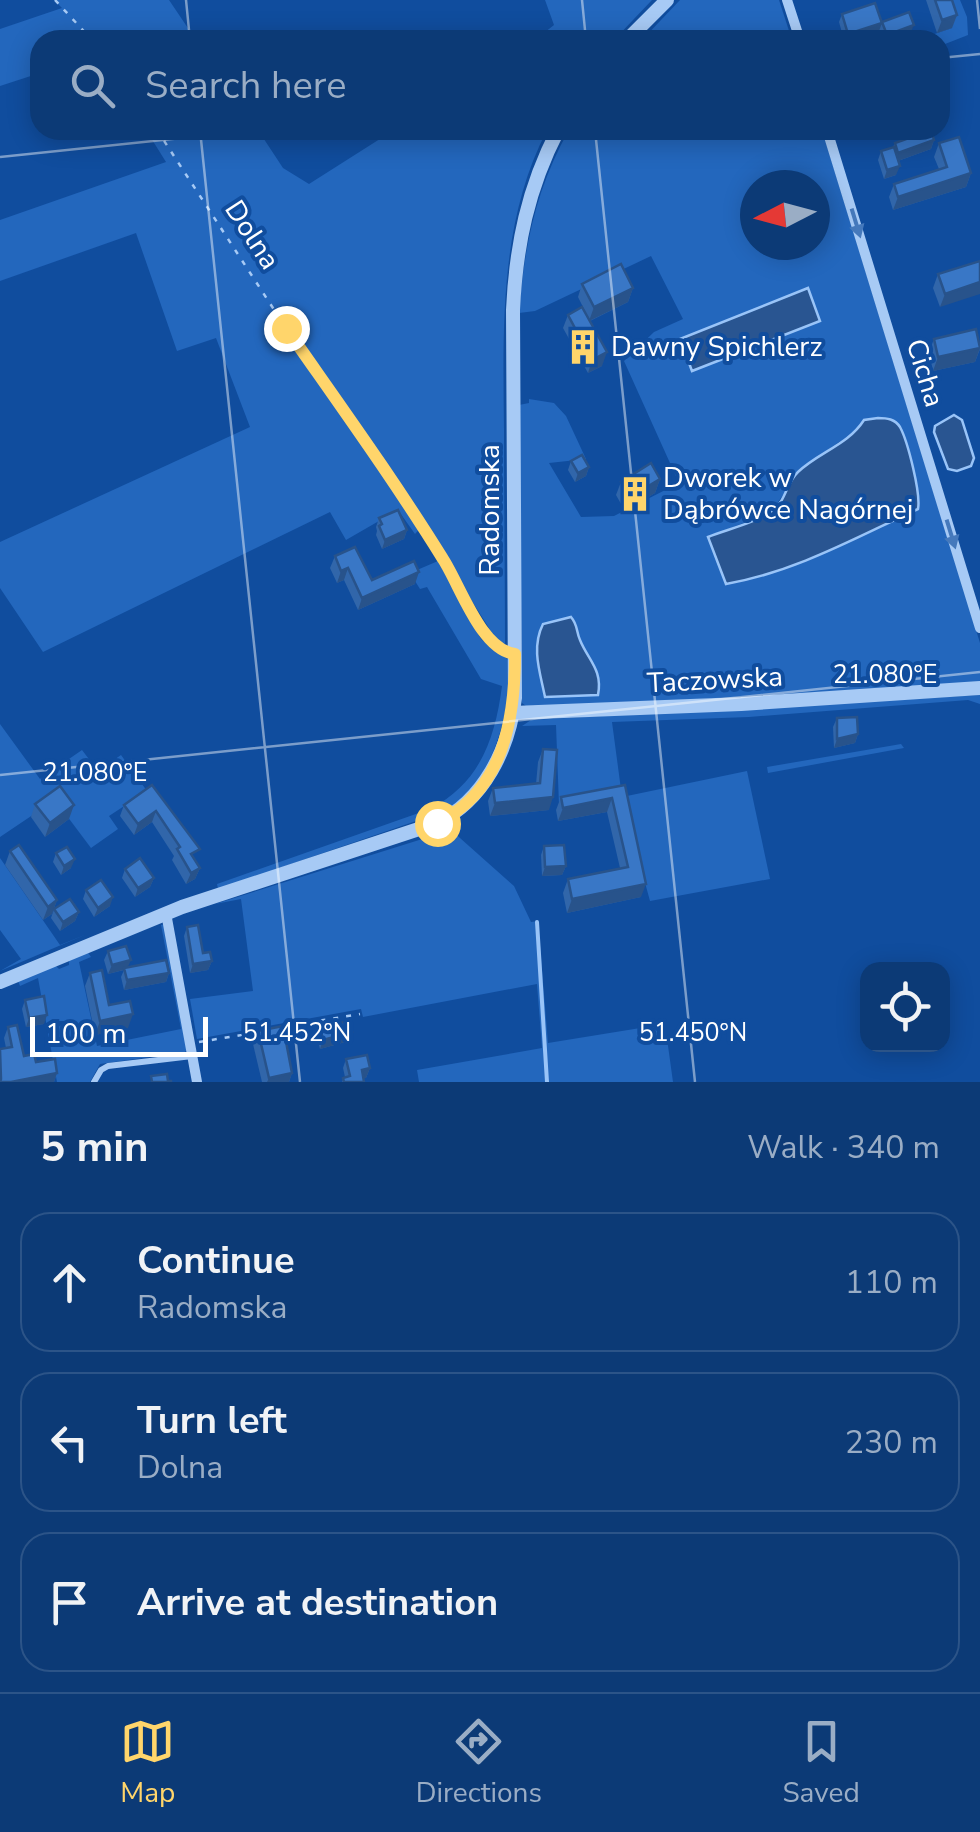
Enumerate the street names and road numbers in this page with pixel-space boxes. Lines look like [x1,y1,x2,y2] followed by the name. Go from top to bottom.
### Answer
[216,193,288,277] street label: Dolna
[897,334,953,412] street label: Cicha
[471,444,509,576] street label: Radomska
[646,657,784,703] street label: Taczowska

